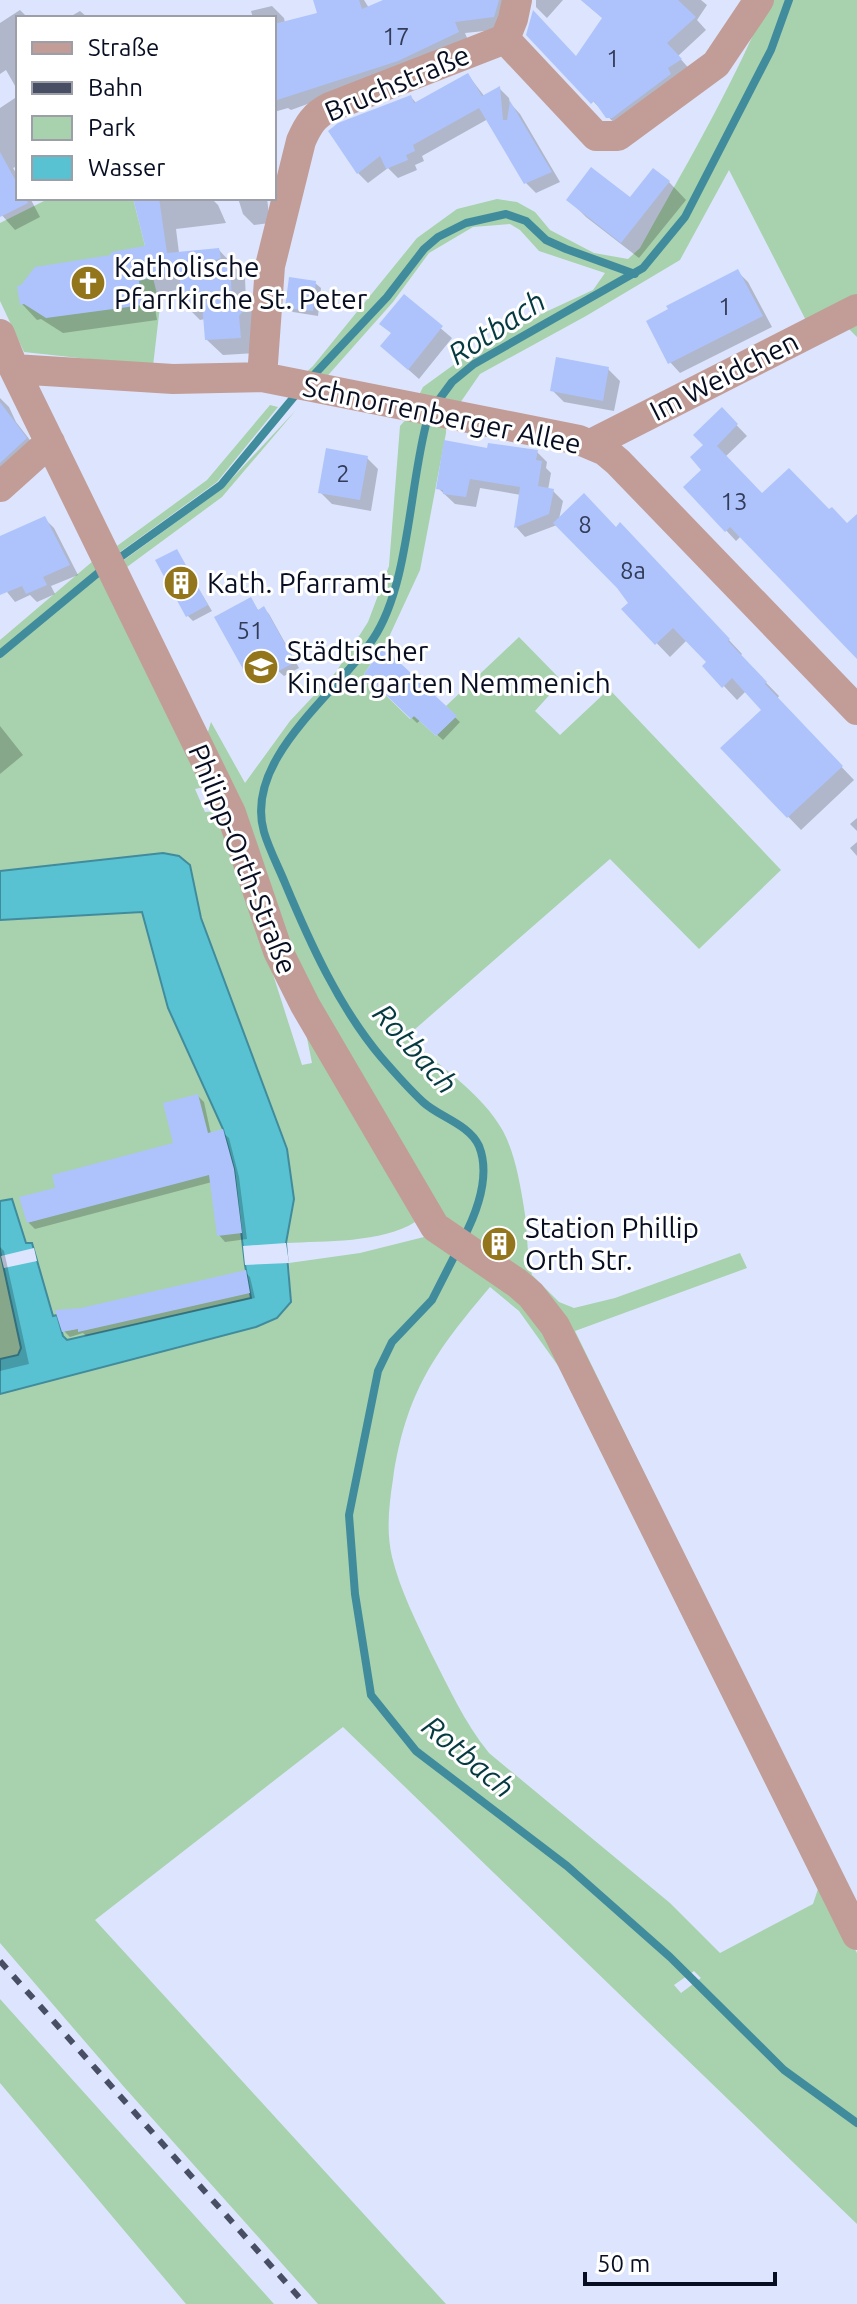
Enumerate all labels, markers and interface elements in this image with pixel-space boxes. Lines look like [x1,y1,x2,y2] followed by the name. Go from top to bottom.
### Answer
[16,16,276,200] legend
[382,23,410,50] house number: 17
[88,34,159,61] text: Straße
[320,38,474,127] street label: Bruchstraße
[606,45,620,72] house number: 1
[88,74,143,101] text: Bahn
[88,114,136,141] text: Park
[88,154,165,181] text: Wasser
[114,251,368,314] place label: Katholische Pfarrkirche St. Peter
[69,264,107,302] church icon: Katholische Pfarrkirche St. Peter
[442,283,551,371] water label: Rotbach
[718,293,732,320] house number: 1
[644,325,803,426] street label: Im Weidchen
[300,370,584,459] street label: Schnorrenberger Allee
[336,460,350,487] house number: 2
[720,488,748,515] house number: 13
[578,511,592,538] house number: 8
[620,557,646,584] house number: 8a
[162,564,200,602] building icon: Kath. Pfarramt
[207,567,391,598] place label: Kath. Pfarramt
[236,617,264,644] house number: 51
[287,635,611,698] place label: Städtischer Kindergarten Nemmenich
[242,648,280,686] school or university icon: Städtischer Kindergarten Nemmenich
[183,739,304,978] street label: Philipp-Orth-Straße
[367,996,465,1100] water label: Rotbach
[525,1212,699,1275] place label: Station Phillip Orth Str.
[480,1225,518,1263] building icon: Station Phillip Orth Str.
[416,1708,521,1804] water label: Rotbach
[585,2236,775,2286] scale bar
[597,2250,650,2277] text: 50 m

